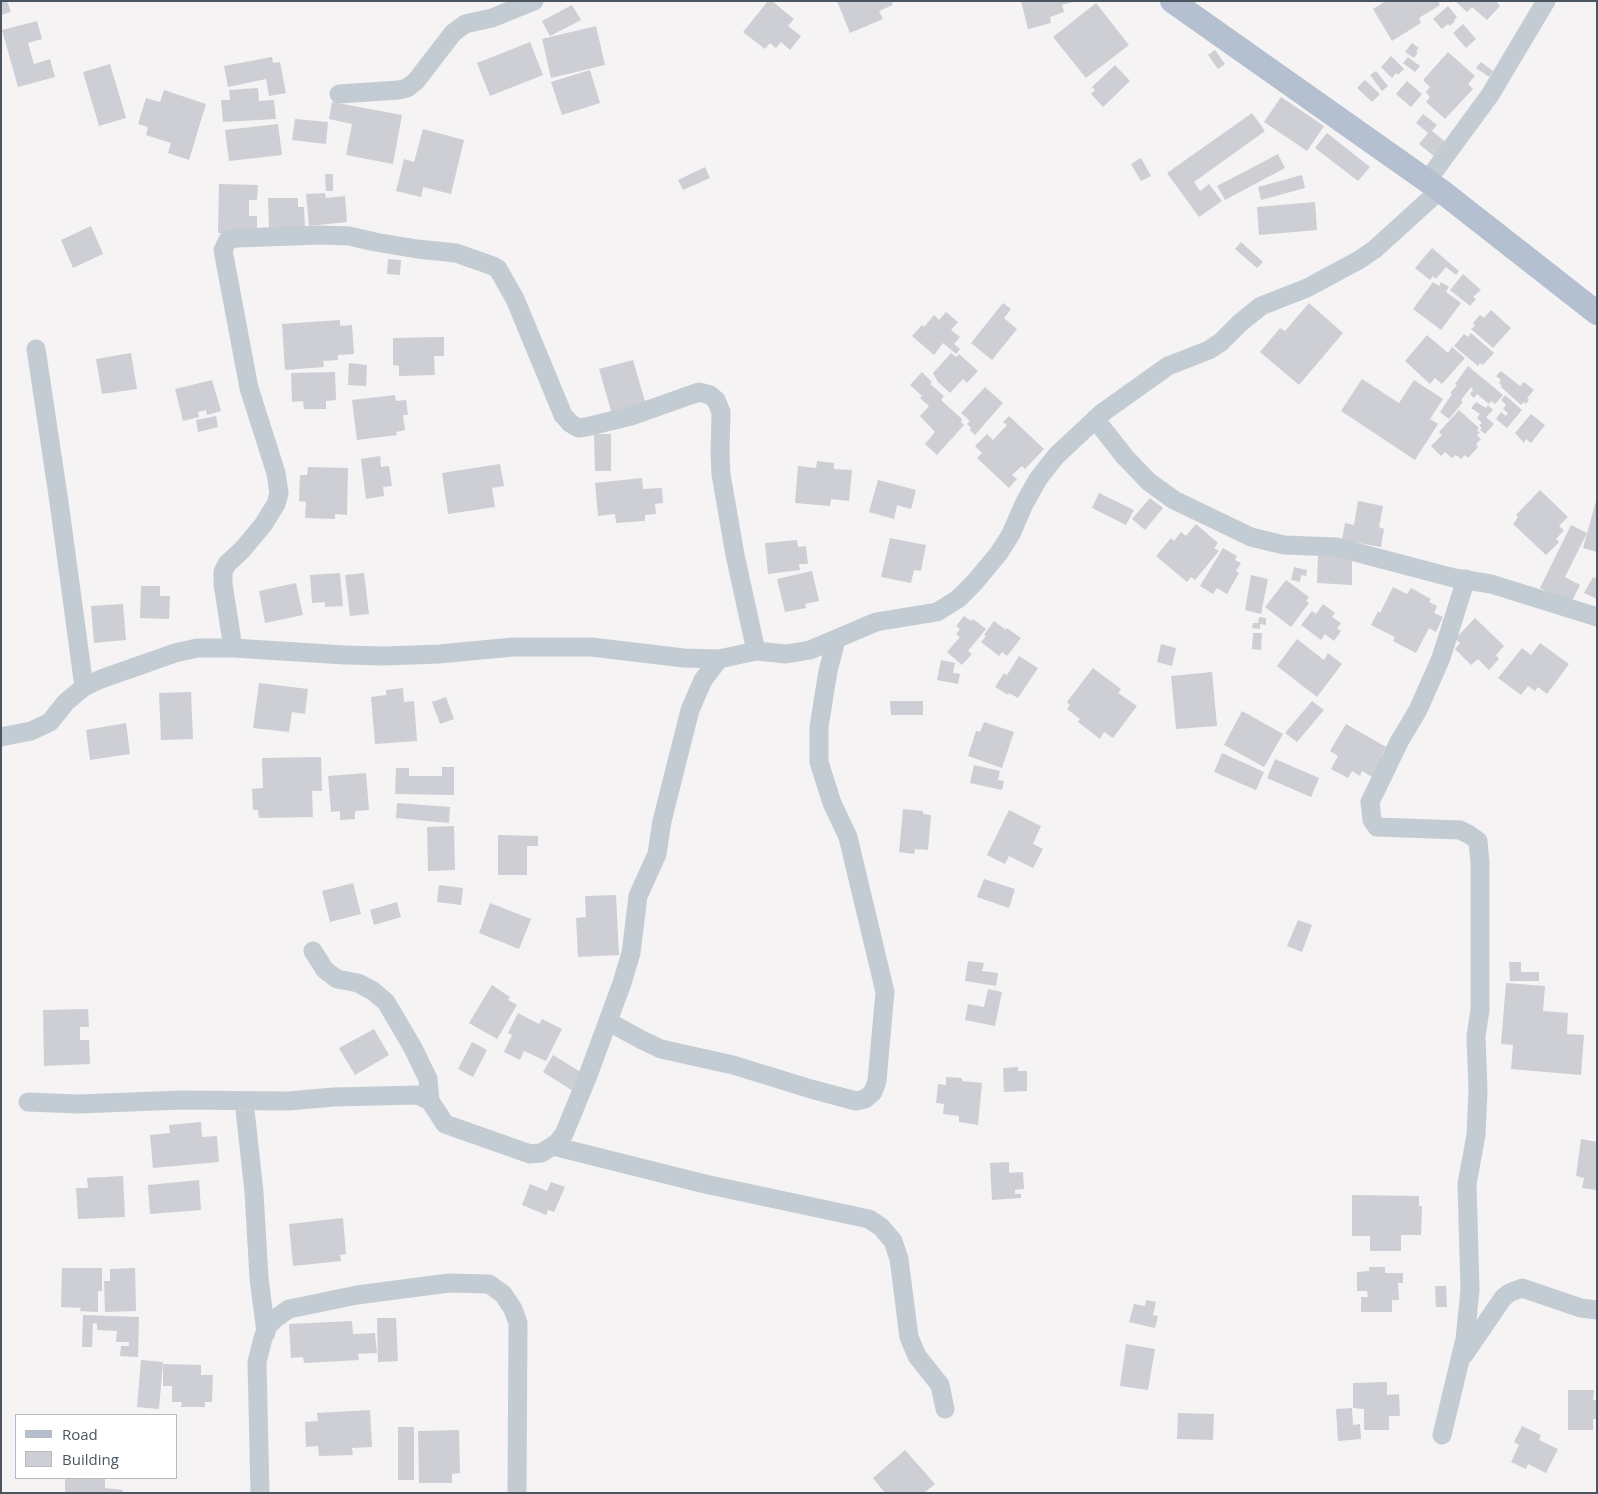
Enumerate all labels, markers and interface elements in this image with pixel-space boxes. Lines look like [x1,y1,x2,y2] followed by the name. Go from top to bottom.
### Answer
[15,1414,178,1479] legend
[62,1424,98,1444] text: Road
[62,1449,119,1469] text: Building

